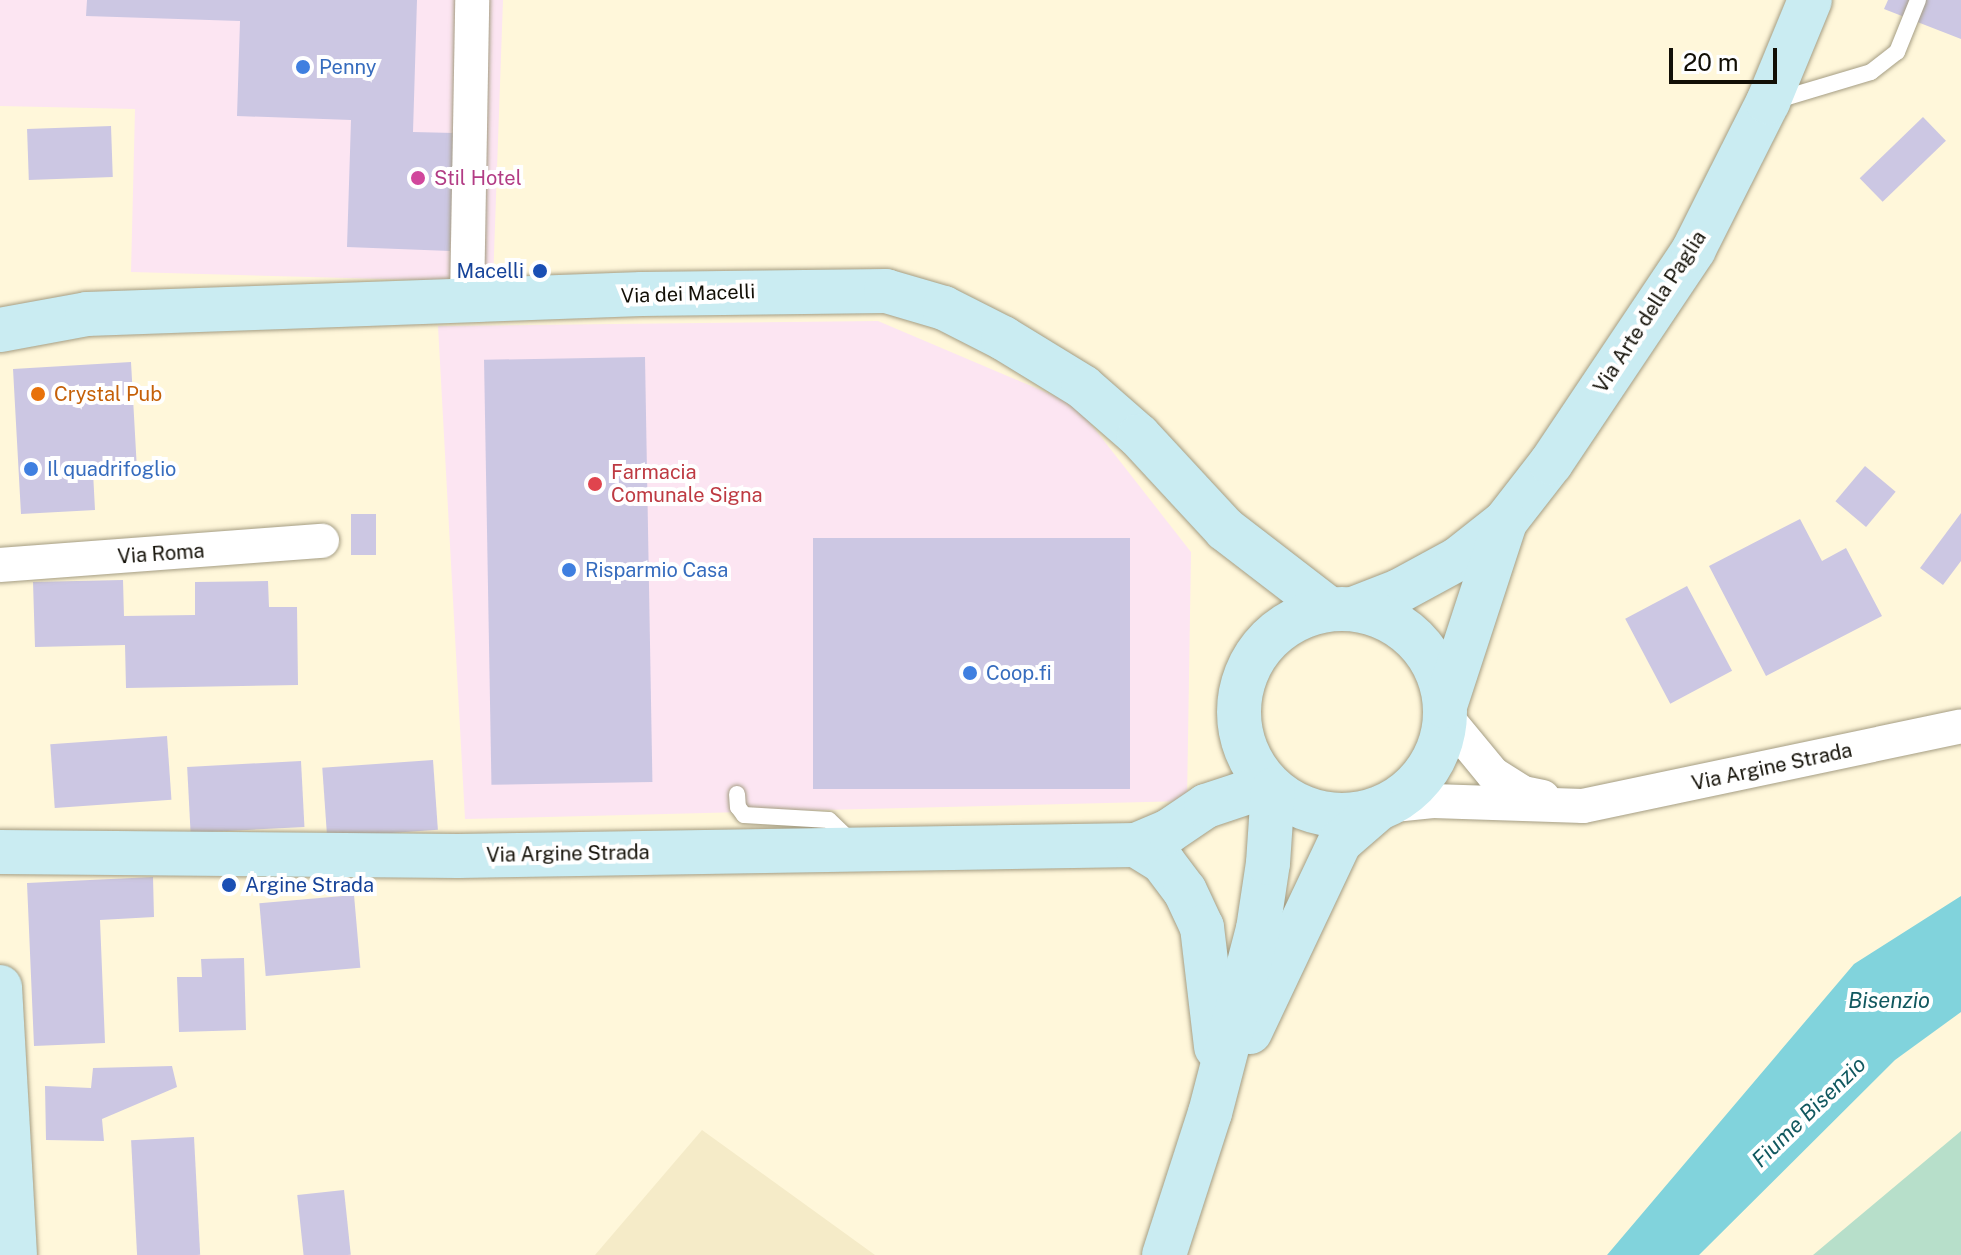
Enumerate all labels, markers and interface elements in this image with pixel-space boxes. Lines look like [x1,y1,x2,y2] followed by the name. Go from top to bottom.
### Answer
[1673,32,1781,82] scale bar
[1683,48,1739,76] text: 20 m
[319,55,376,79] place label: Penny
[294,58,312,76] marker: Penny
[434,166,522,190] place label: Stil Hotel
[409,169,427,187] marker: Stil Hotel
[1589,226,1711,398] street label: Via Arte della Paglia
[456,259,524,283] place label: Macelli
[531,262,549,280] marker: Macelli
[620,280,756,308] street label: Via dei Macelli
[54,382,162,406] place label: Crystal Pub
[29,385,47,403] marker: Crystal Pub
[47,457,177,481] place label: Il quadrifoglio
[22,460,40,478] marker: Il quadrifoglio
[611,460,763,507] place label: Farmacia Comunale Signa
[586,475,604,493] marker: Farmacia Comunale Signa
[117,539,205,569] street label: Via Roma
[585,558,728,582] place label: Risparmio Casa
[560,561,578,579] marker: Risparmio Casa
[986,661,1052,685] place label: Coop.fi
[961,664,979,682] marker: Coop.fi
[1690,738,1854,796] street label: Via Argine Strada
[486,841,650,867] street label: Via Argine Strada
[245,873,374,897] place label: Argine Strada
[220,876,238,894] marker: Argine Strada
[1848,988,1930,1014] water label: Bisenzio
[1747,1051,1871,1173] water label: Fiume Bisenzio

